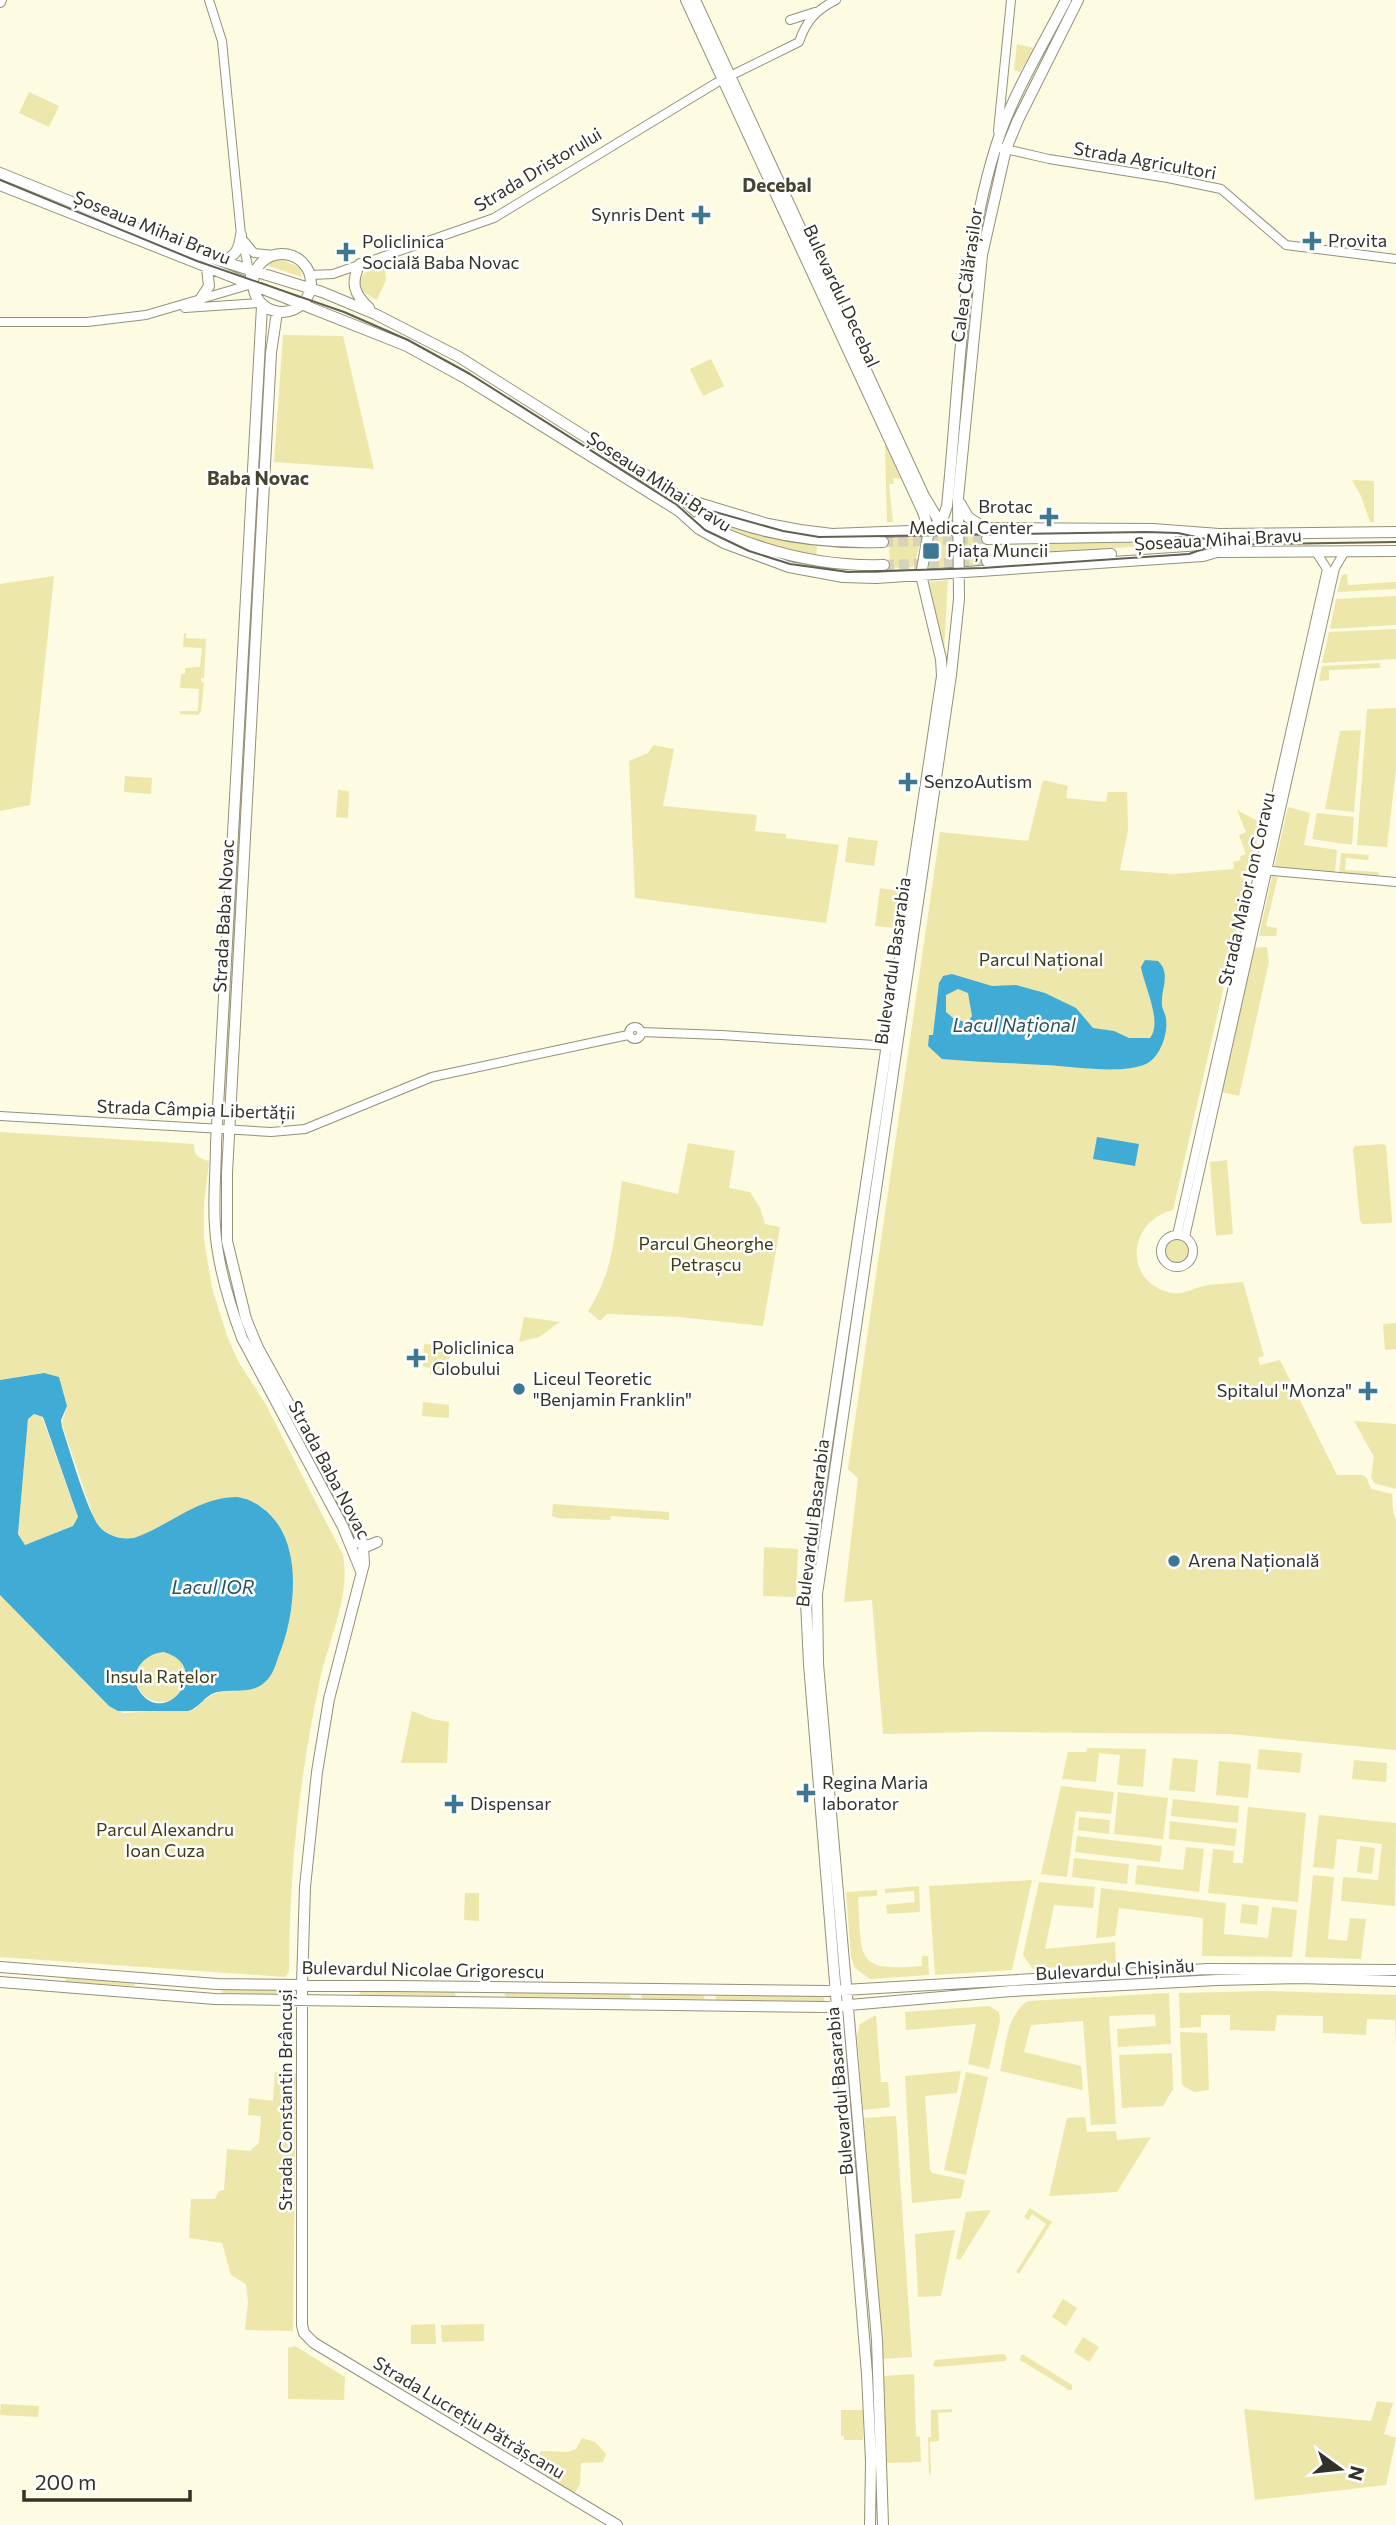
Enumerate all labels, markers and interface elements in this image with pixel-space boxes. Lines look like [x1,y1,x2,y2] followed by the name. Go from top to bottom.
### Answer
[470,122,605,216] street label: Strada Dristorului
[1072,137,1218,183] street label: Strada Agricultori
[742,173,812,196] district label: Decebal
[70,185,234,270] street label: Șoseaua Mihai Bravu
[591,203,685,225] place label: Synris Dent
[691,205,711,225] marker: Synris Dent
[946,206,987,344] street label: Calea Călărașilor
[799,221,885,371] street label: Bulevardul Decebal
[1328,229,1387,251] place label: Provita
[362,230,520,273] place label: Policlinica Socială Baba Novac
[1302,231,1322,251] marker: Provita
[336,242,356,262] marker: Policlinica Socială Baba Novac
[583,426,736,537] street label: Șoseaua Mihai Bravu
[207,466,309,489] district label: Baba Novac
[909,495,1033,538] place label: Brotac Medical Center
[1039,507,1059,527] marker: Brotac Medical Center
[1134,524,1302,555] street label: Șoseaua Mihai Bravu
[947,539,1048,562] place label: Piața Muncii
[921,541,941,561] marker: Piața Muncii
[924,770,1032,792] place label: SenzoAutism
[898,772,918,792] marker: SenzoAutism
[1213,790,1279,988] street label: Strada Maior Ion Coravu
[208,839,238,993] street label: Strada Baba Novac
[869,876,915,1046] street label: Bulevardul Basarabia
[979,948,1103,971] park label: Parcul Național
[952,1013,1077,1038] water label: Lacul Național
[96,1095,296,1124] street label: Strada Câmpia Libertății
[638,1232,774,1276] park label: Parcul Gheorghe Petrașcu
[432,1336,514,1379] place label: Policlinica Globului
[406,1348,426,1368] marker: Policlinica Globului
[533,1367,692,1410] place label: Liceul Teoretic "Benjamin Franklin"
[1217,1379,1352,1401] place label: Spitalul "Monza"
[511,1381,527,1397] marker: Liceul Teoretic "Benjamin Franklin"
[1358,1381,1378,1401] marker: Spitalul "Monza"
[284,1397,376,1542] street label: Strada Baba Novac
[791,1438,833,1608] street label: Bulevardul Basarabia
[1188,1549,1319,1572] place label: Arena Națională
[1166,1553,1182,1569] marker: Arena Națională
[172,1575,255,1598] water label: Lacul IOR
[105,1665,217,1688] park label: Insula Rațelor
[822,1771,928,1814] place label: Regina Maria laborator
[796,1783,816,1803] marker: Regina Maria laborator
[470,1792,551,1814] place label: Dispensar
[444,1794,464,1814] marker: Dispensar
[96,1818,234,1861] park label: Parcul Alexandru Ioan Cuza
[1035,1954,1195,1985] street label: Bulevardul Chișinău
[301,1956,545,1982] street label: Bulevardul Nicolae Grigorescu
[274,1989,297,2211] street label: Strada Constantin Brâncuși
[821,2006,857,2176] street label: Bulevardul Basarabia
[369,2351,569,2484] street label: Strada Lucrețiu Pătrășcanu
[1305,2434,1375,2504] north arrow
[24,2458,191,2502] scale bar
[1344,2464,1370,2483] text: N
[35,2469,96,2494] text: 200 m

